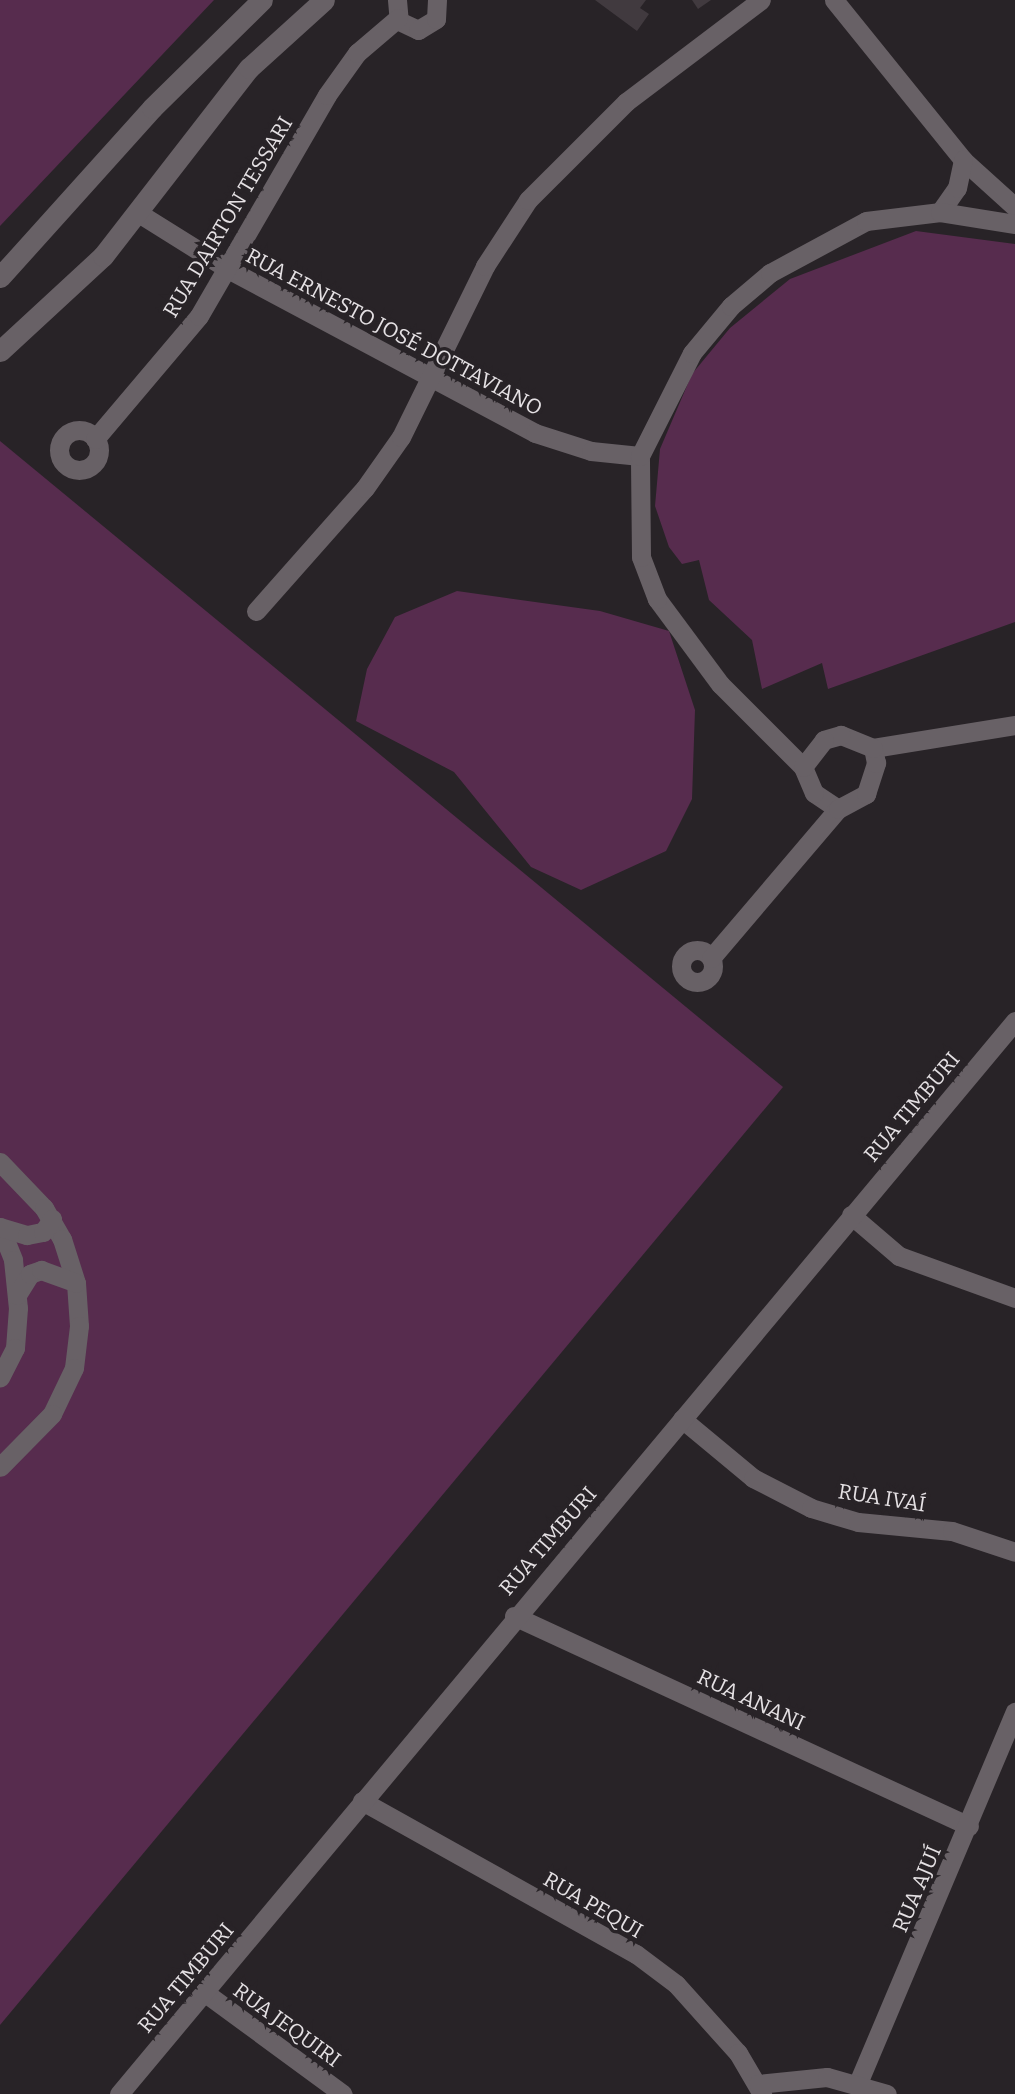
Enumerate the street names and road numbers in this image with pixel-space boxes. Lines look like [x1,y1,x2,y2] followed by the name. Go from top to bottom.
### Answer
[158,112,298,322] street label: RUA DAIRTON TESSARI
[241,243,547,421] street label: RUA ERNESTO JOSÉ DOTTAVIANO
[859,1047,965,1167] street label: RUA TIMBURI
[836,1479,928,1517] street label: RUA IVAÍ
[494,1482,602,1600] street label: RUA TIMBURI
[693,1664,809,1736] street label: RUA ANANI
[888,1842,946,1936] street label: RUA AJUÍ
[539,1866,647,1944] street label: RUA PEQUI
[133,1918,239,2038] street label: RUA TIMBURI
[228,1978,346,2072] street label: RUA JEQUIRI

